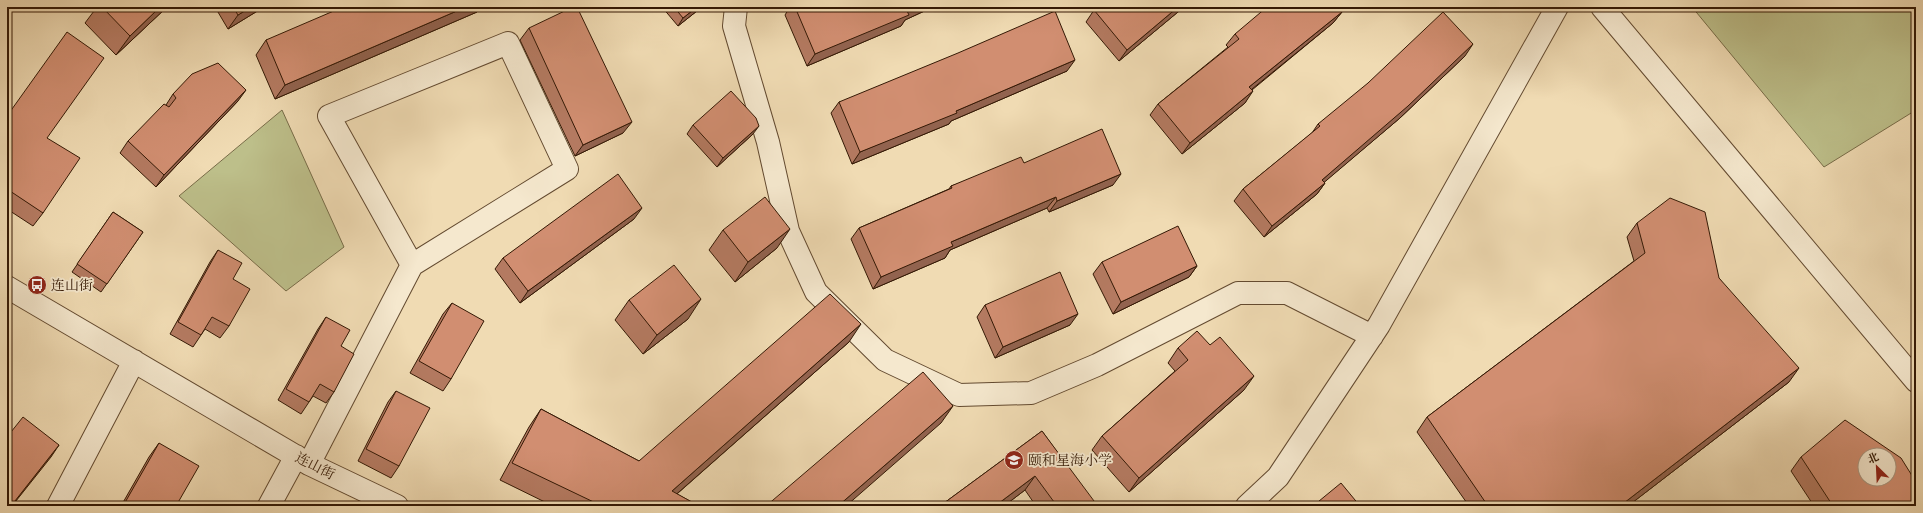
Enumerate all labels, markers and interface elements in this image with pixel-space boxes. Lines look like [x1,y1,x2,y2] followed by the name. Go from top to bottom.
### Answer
[26,274,48,296] bus stop icon: 连山街
[51,277,93,294] place label: 连山街
[1857,447,1897,487] north arrow
[292,449,338,483] street label: 连山街
[1003,449,1025,471] school or university icon: 颐和星海小学
[1865,450,1881,466] text: 北
[1028,452,1112,469] place label: 颐和星海小学

